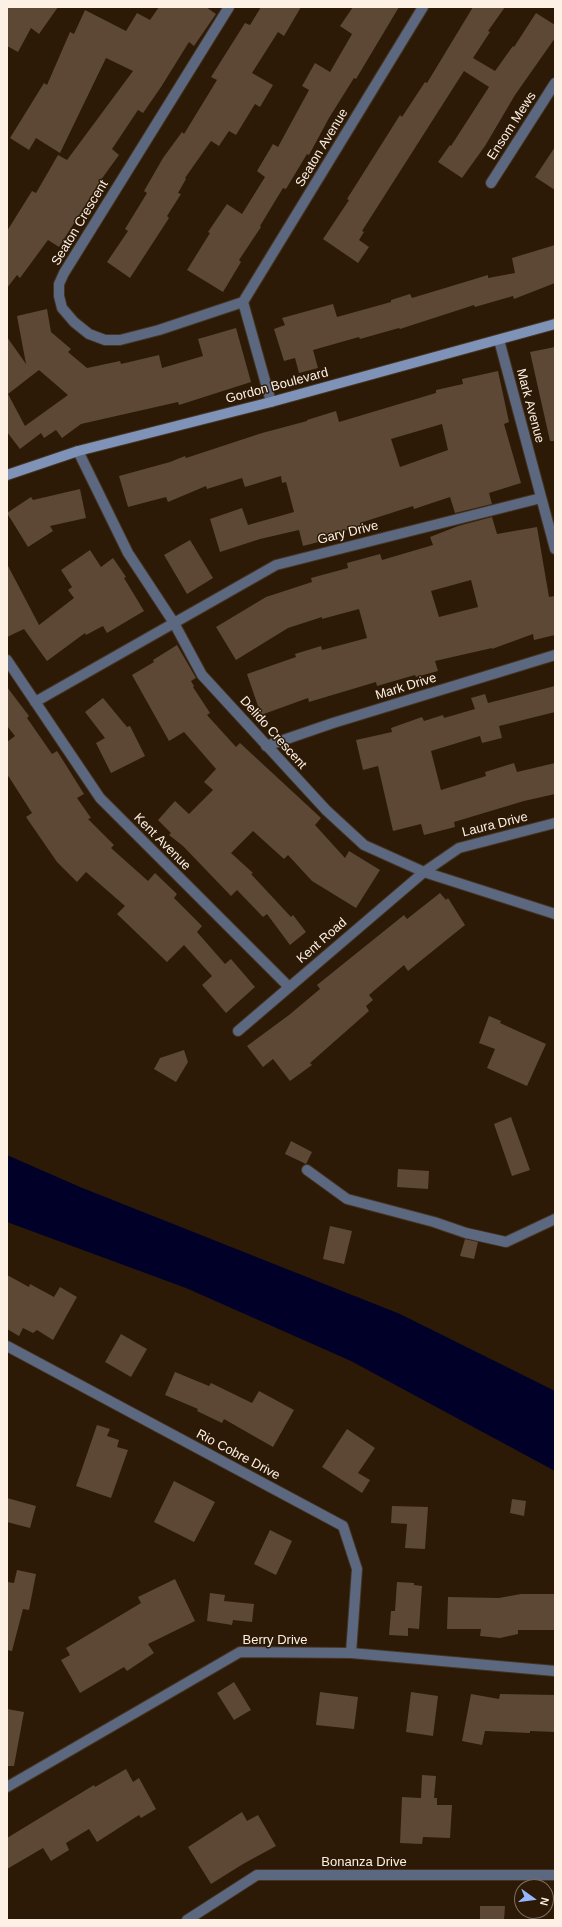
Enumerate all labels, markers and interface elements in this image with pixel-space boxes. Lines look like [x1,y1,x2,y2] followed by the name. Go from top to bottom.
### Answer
[484,89,540,163] street label: Ensom Mews
[292,106,352,190] street label: Seaton Avenue
[48,177,112,269] street label: Seaton Crescent
[224,365,330,407] street label: Gordon Boulevard
[513,367,547,445] street label: Mark Avenue
[316,518,380,548] street label: Gary Drive
[374,670,438,704] street label: Mark Drive
[236,693,310,773] street label: Delido Crescent
[461,809,529,841] street label: Laura Drive
[130,810,194,874] street label: Kent Avenue
[294,915,350,967] street label: Kent Road
[194,1426,282,1484] street label: Rio Cobre Drive
[242,1632,308,1648] street label: Berry Drive
[321,1854,407,1870] street label: Bonanza Drive
[514,1879,554,1919] north arrow
[538,1896,551,1907] text: N

